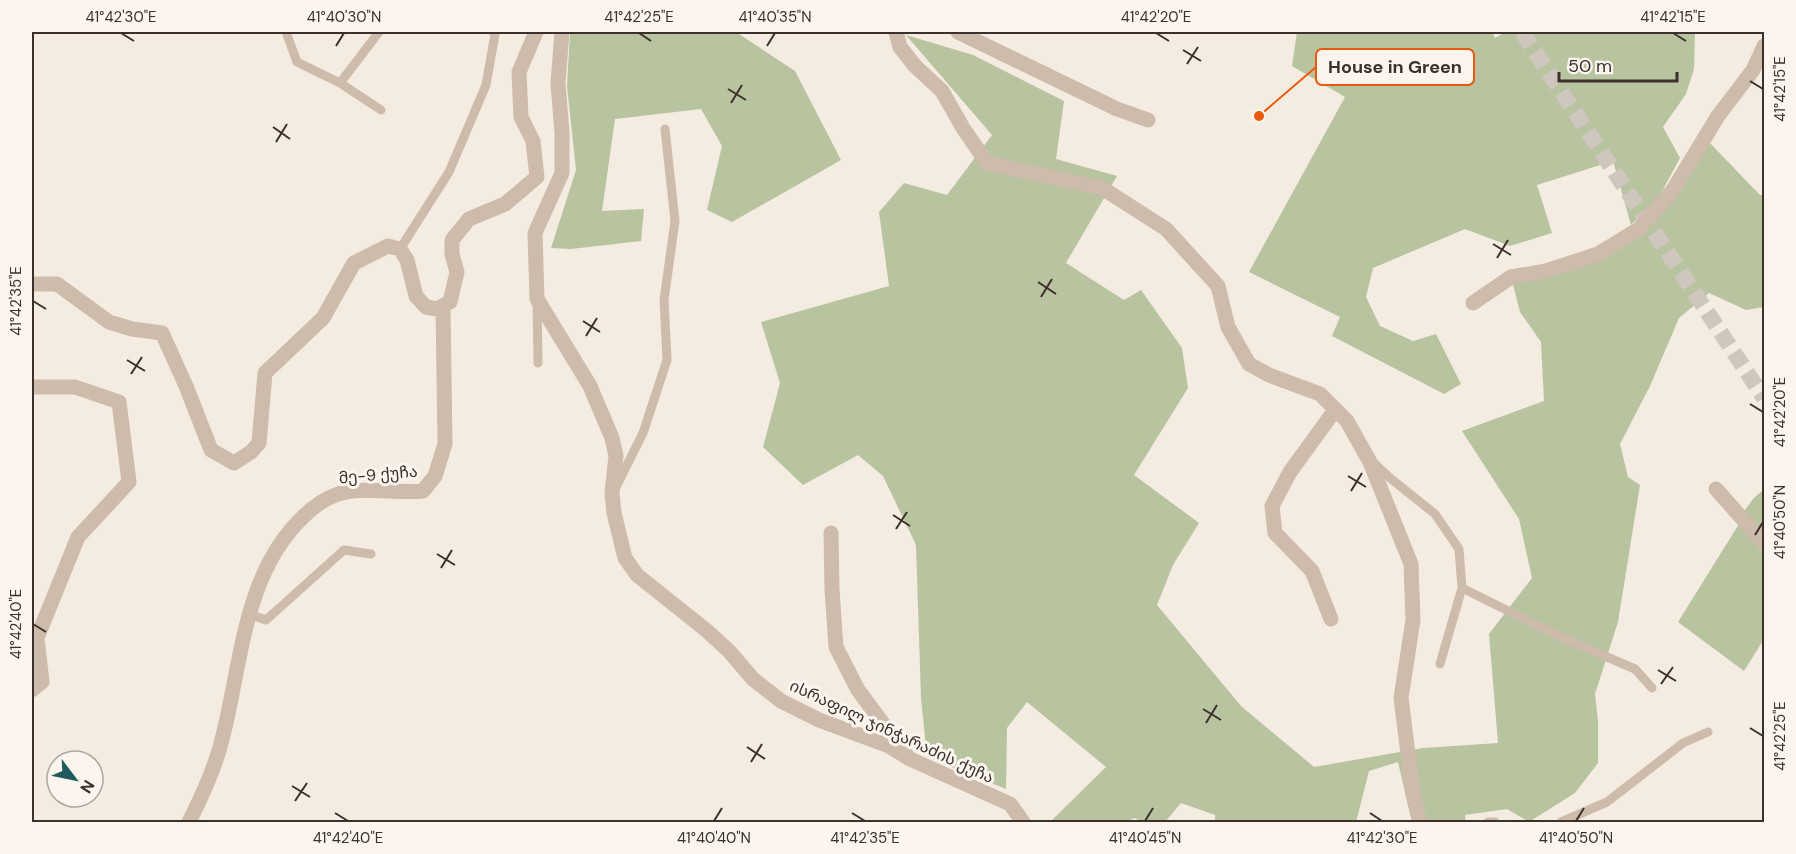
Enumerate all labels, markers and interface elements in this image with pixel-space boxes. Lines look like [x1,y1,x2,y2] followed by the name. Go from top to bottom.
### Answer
[85,7,157,27] text: 41°42'30"E
[307,7,381,27] text: 41°40'30"N
[604,7,674,27] text: 41°42'25"E
[738,7,812,27] text: 41°40'35"N
[1121,7,1191,27] text: 41°42'20"E
[1640,7,1706,27] text: 41°42'15"E
[1559,45,1678,83] scale bar
[1316,49,1474,85] callout: House in Green
[1568,54,1612,78] text: 50 m
[1328,55,1462,79] text: House in Green
[1770,56,1790,122] text: 41°42'15"E
[6,266,26,336] text: 41°42'35"E
[1770,377,1790,447] text: 41°42'20"E
[338,461,418,488] street label: მე-9 ქუჩა
[1770,485,1790,559] text: 41°40'50"N
[6,589,26,659] text: 41°42'40"E
[786,675,997,788] street label: ისრაფილ ჯინჭარაძის ქუჩა
[1770,701,1790,771] text: 41°42'25"E
[45,749,105,809] north arrow
[75,776,99,797] text: N
[313,828,383,848] text: 41°42'40"E
[677,828,751,848] text: 41°40'40"N
[830,828,900,848] text: 41°42'35"E
[1109,828,1181,848] text: 41°40'45"N
[1346,828,1418,848] text: 41°42'30"E
[1539,828,1613,848] text: 41°40'50"N

